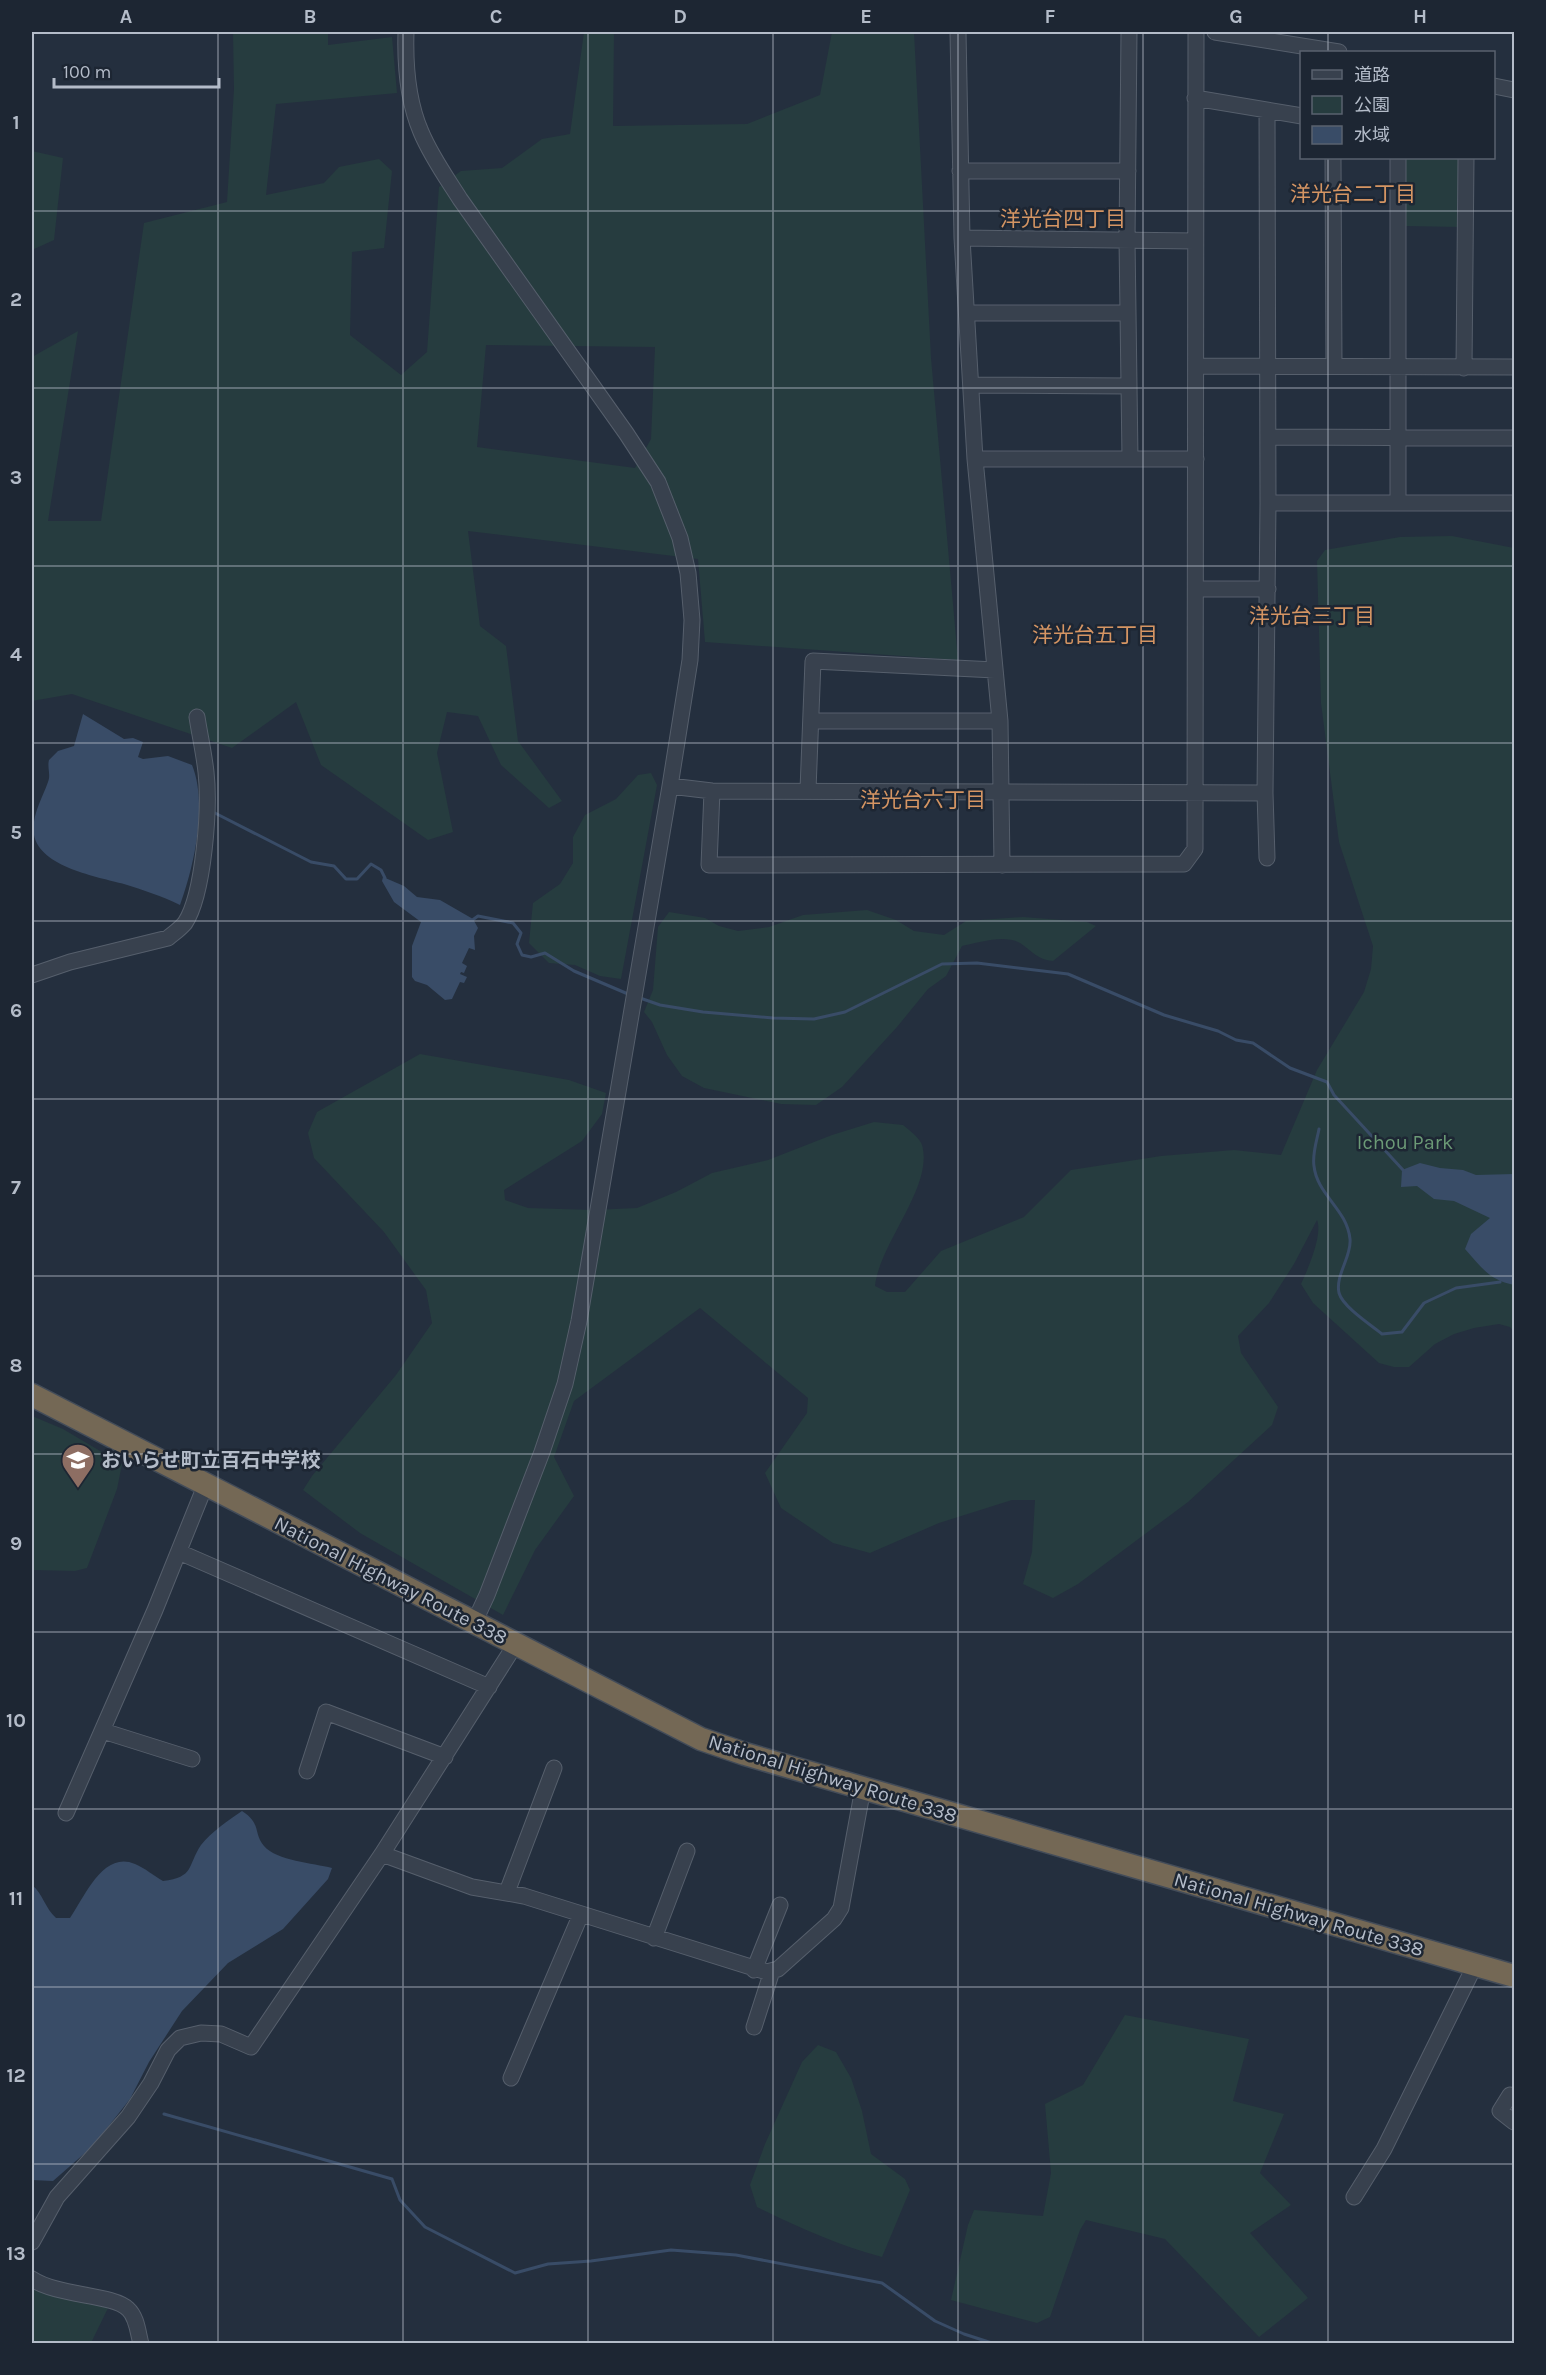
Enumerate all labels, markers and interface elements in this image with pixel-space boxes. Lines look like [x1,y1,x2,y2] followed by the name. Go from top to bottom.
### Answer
[120,5,133,28] text: A
[304,5,316,28] text: B
[490,5,502,28] text: C
[673,5,687,28] text: D
[860,5,872,28] text: E
[1045,5,1056,28] text: F
[1229,5,1243,28] text: G
[1413,5,1427,28] text: H
[54,51,219,89] scale bar
[1300,51,1495,159] legend
[63,61,111,83] text: 100 m
[1354,64,1390,86] text: 道路
[1354,94,1390,116] text: 公園
[12,111,20,134] text: 1
[1354,124,1390,146] text: 水域
[1290,182,1416,206] district label: 洋光台二丁目
[1000,207,1126,231] district label: 洋光台四丁目
[10,288,22,311] text: 2
[10,466,22,489] text: 3
[1249,604,1375,628] district label: 洋光台三丁目
[1032,623,1158,647] district label: 洋光台五丁目
[10,643,22,666] text: 4
[860,788,986,812] district label: 洋光台六丁目
[10,821,22,844] text: 5
[10,999,22,1022] text: 6
[1357,1131,1453,1154] park label: Ichou Park
[11,1176,21,1199] text: 7
[10,1354,22,1377] text: 8
[60,1442,96,1489] school or university icon: おいらせ町立百石中学校
[101,1449,321,1472] place label: おいらせ町立百石中学校
[270,1512,511,1649] street label: National Highway Route 338
[10,1532,22,1555] text: 9
[6,1709,26,1732] text: 10
[706,1730,960,1827] street label: National Highway Route 338
[1171,1868,1426,1961] street label: National Highway Route 338
[9,1887,23,1910] text: 11
[6,2064,26,2087] text: 12
[6,2242,26,2265] text: 13

